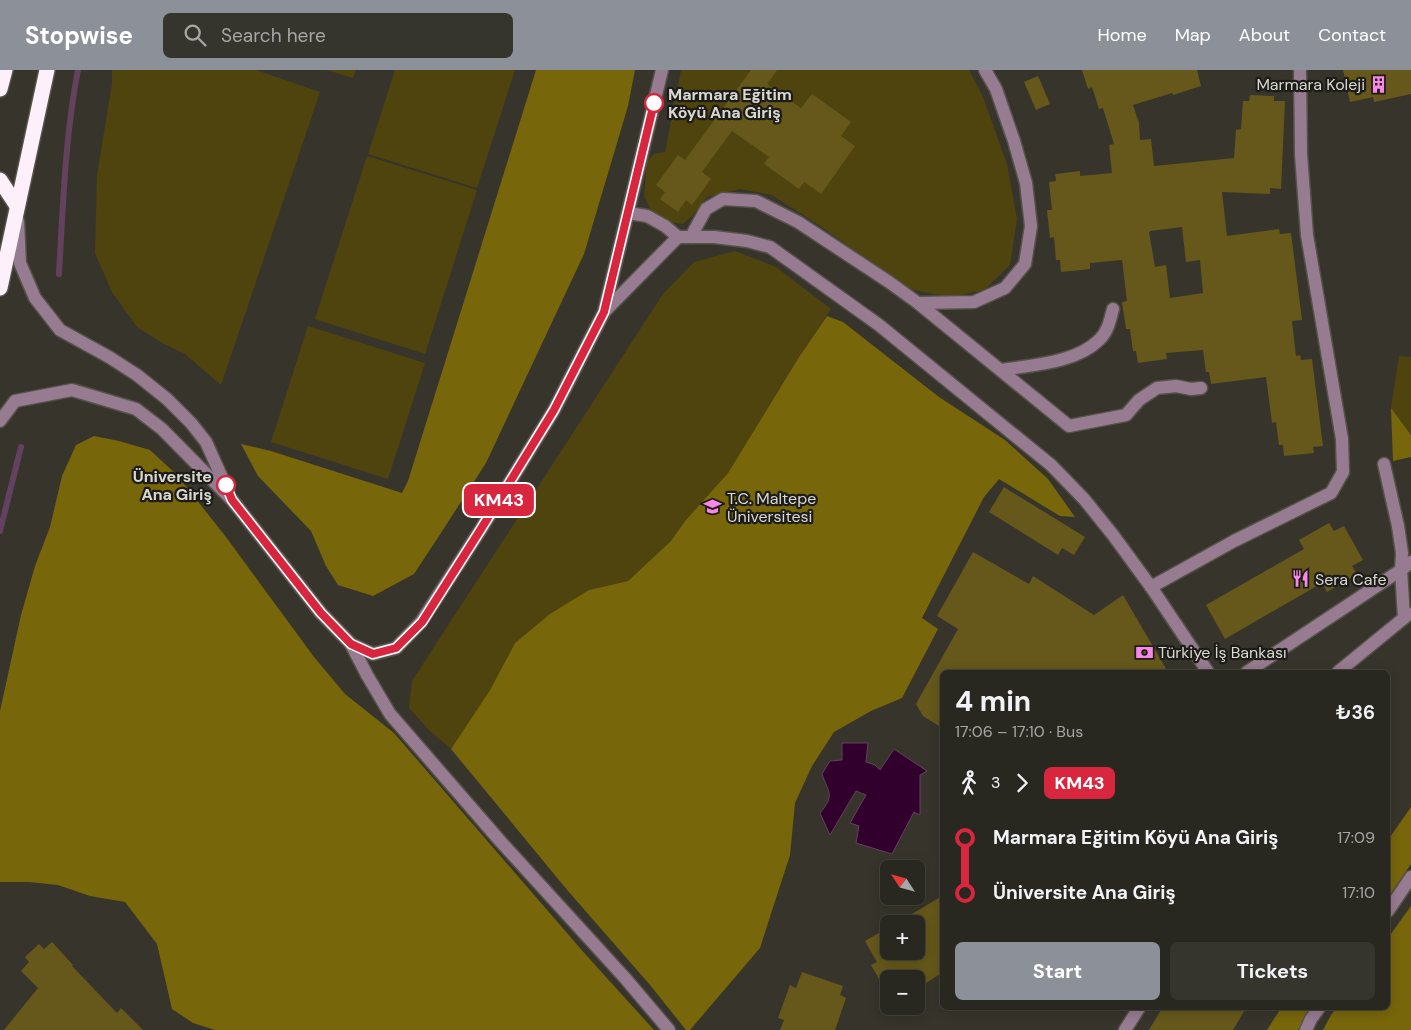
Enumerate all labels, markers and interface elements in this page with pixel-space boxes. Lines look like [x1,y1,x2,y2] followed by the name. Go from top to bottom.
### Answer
[163,13,513,58] search box
[25,20,133,51] text: Stopwise
[181,21,209,49] icon: search
[221,23,326,48] text: Search here
[1097,23,1147,47] text: Home
[1175,23,1211,47] text: Map
[1239,23,1290,47] text: About
[1318,23,1386,47] text: Contact
[1256,74,1365,95] place label: Marmara Koleji
[1369,74,1389,94] building icon: Marmara Koleji
[668,84,792,123] place label: Marmara Eğitim Köyü Ana Giriş
[644,93,664,113] marker: Marmara Eğitim Köyü Ana Giriş
[133,466,212,505] place label: Üniversite Ana Giriş
[216,475,236,495] marker: Üniversite Ana Giriş
[464,484,534,516] line badge: KM43
[474,488,524,512] text: KM43
[727,488,816,527] place label: T.C. Maltepe Üniversitesi
[703,497,723,517] school or university icon: T.C. Maltepe Üniversitesi
[1291,569,1311,589] restaurant icon: Sera Cafe
[1315,569,1387,590] place label: Sera Cafe
[1134,642,1154,662] bank icon: Türkiye İş Bankası
[1158,642,1287,663] place label: Türkiye İş Bankası
[955,683,1031,720] text: 4 min
[1336,700,1375,725] text: ₺36
[955,721,1083,742] text: 17:06 – 17:10 · Bus
[955,769,983,797] icon: walk
[1008,769,1036,797] icon: forward
[1054,771,1105,795] text: KM43
[991,772,1000,793] text: 3
[993,825,1278,850] text: Marmara Eğitim Köyü Ana Giriş
[1337,827,1375,848] text: 17:09
[880,860,925,905] north arrow
[880,860,925,1015] map controls
[993,880,1176,905] text: Üniversite Ana Giriş
[1342,882,1375,903] text: 17:10
[880,915,925,960] button: +
[955,942,1160,1000] button: Start
[1170,942,1375,1000] button: Tickets
[880,970,925,1015] button: −

